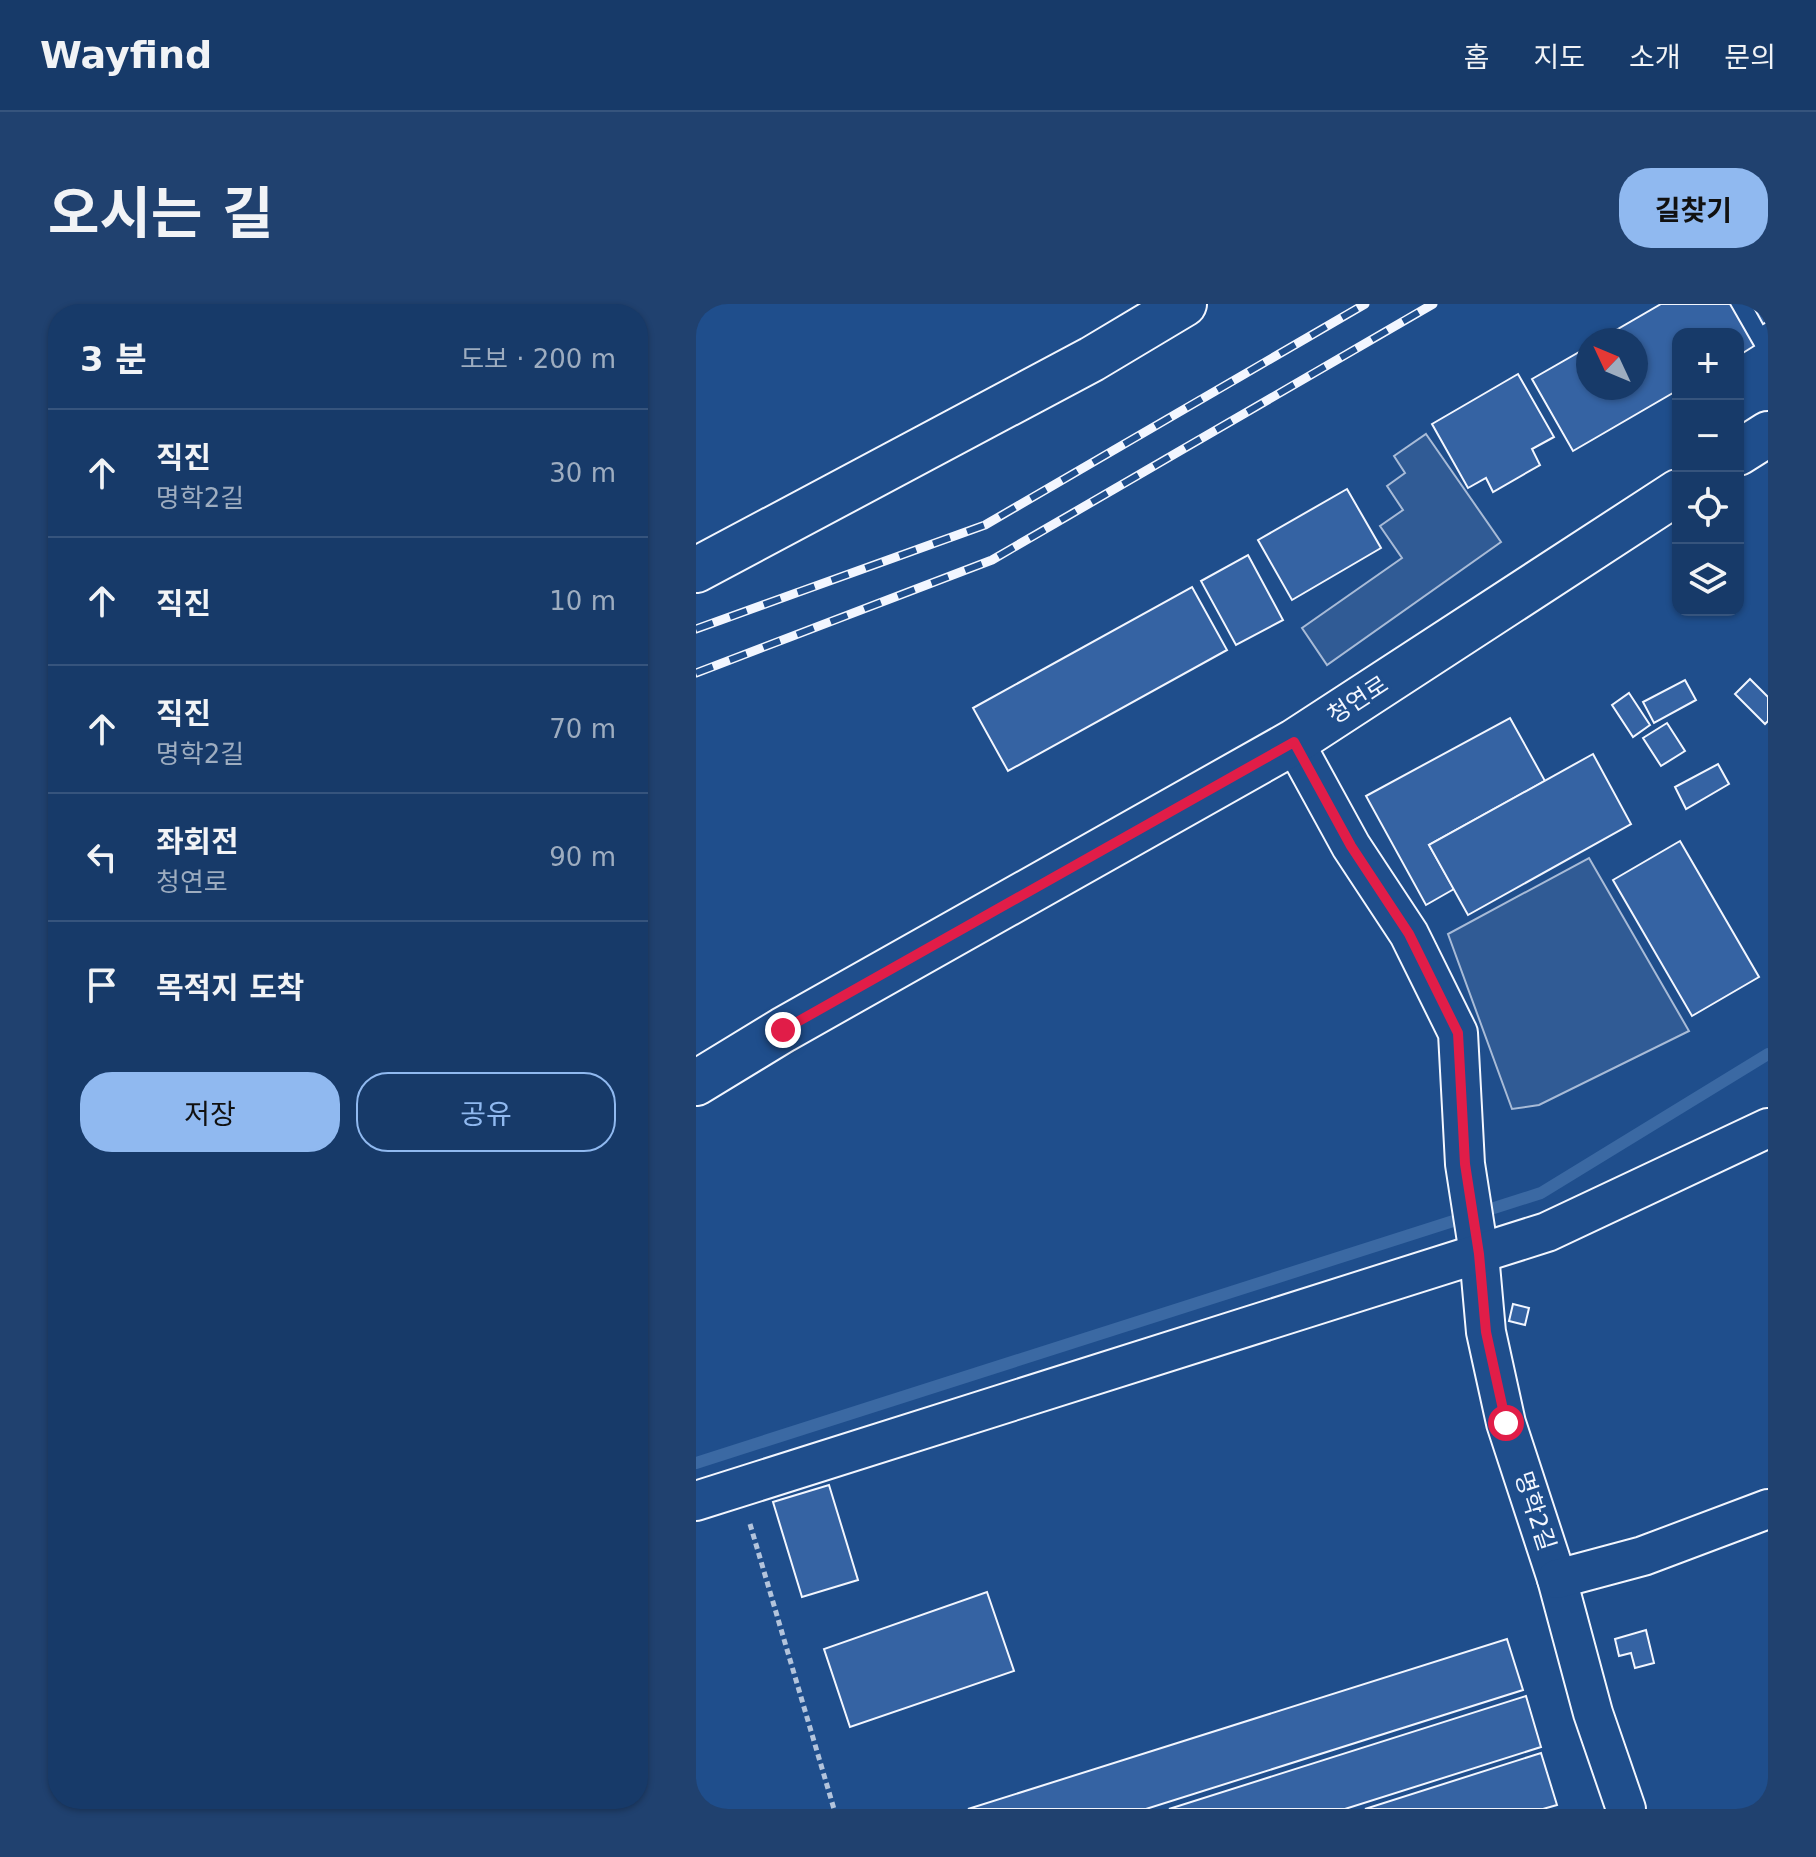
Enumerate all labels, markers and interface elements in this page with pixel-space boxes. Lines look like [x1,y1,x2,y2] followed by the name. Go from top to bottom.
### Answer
[40,33,212,77] text: Wayfind
[1464,41,1489,74] text: 홈
[1533,41,1585,74] text: 지도
[1629,41,1680,74] text: 소개
[1724,41,1776,74] text: 문의
[1619,168,1768,248] button: 길찾기
[48,181,274,246] text: 오시는 길
[1576,328,1648,400] north arrow
[1672,328,1744,616] map controls
[1672,328,1744,400] button: +
[80,339,147,379] text: 3 분
[460,344,616,374] text: 도보 · 200 m
[1672,400,1744,472] button: −
[156,440,211,475] text: 직진
[80,451,124,495] icon: ahead
[549,458,616,488] text: 30 m
[1672,472,1744,544] button: locate
[156,483,244,513] text: 명학2길
[1672,544,1744,616] button: layers
[80,579,124,623] icon: ahead
[156,586,211,621] text: 직진
[549,586,616,616] text: 10 m
[1323,670,1393,730] street label: 청연로
[156,696,211,731] text: 직진
[80,707,124,751] icon: ahead
[549,714,616,744] text: 70 m
[156,739,244,769] text: 명학2길
[156,824,239,859] text: 좌회전
[80,835,124,879] icon: left
[549,842,616,872] text: 90 m
[156,867,228,897] text: 청연로
[80,963,124,1007] icon: arrive
[156,970,304,1005] text: 목적지 도착
[765,1012,801,1048] route end
[80,1072,340,1152] button: 저장
[356,1072,616,1152] button: 공유
[1488,1405,1524,1441] route start
[1509,1468,1561,1554] street label: 명학2길

